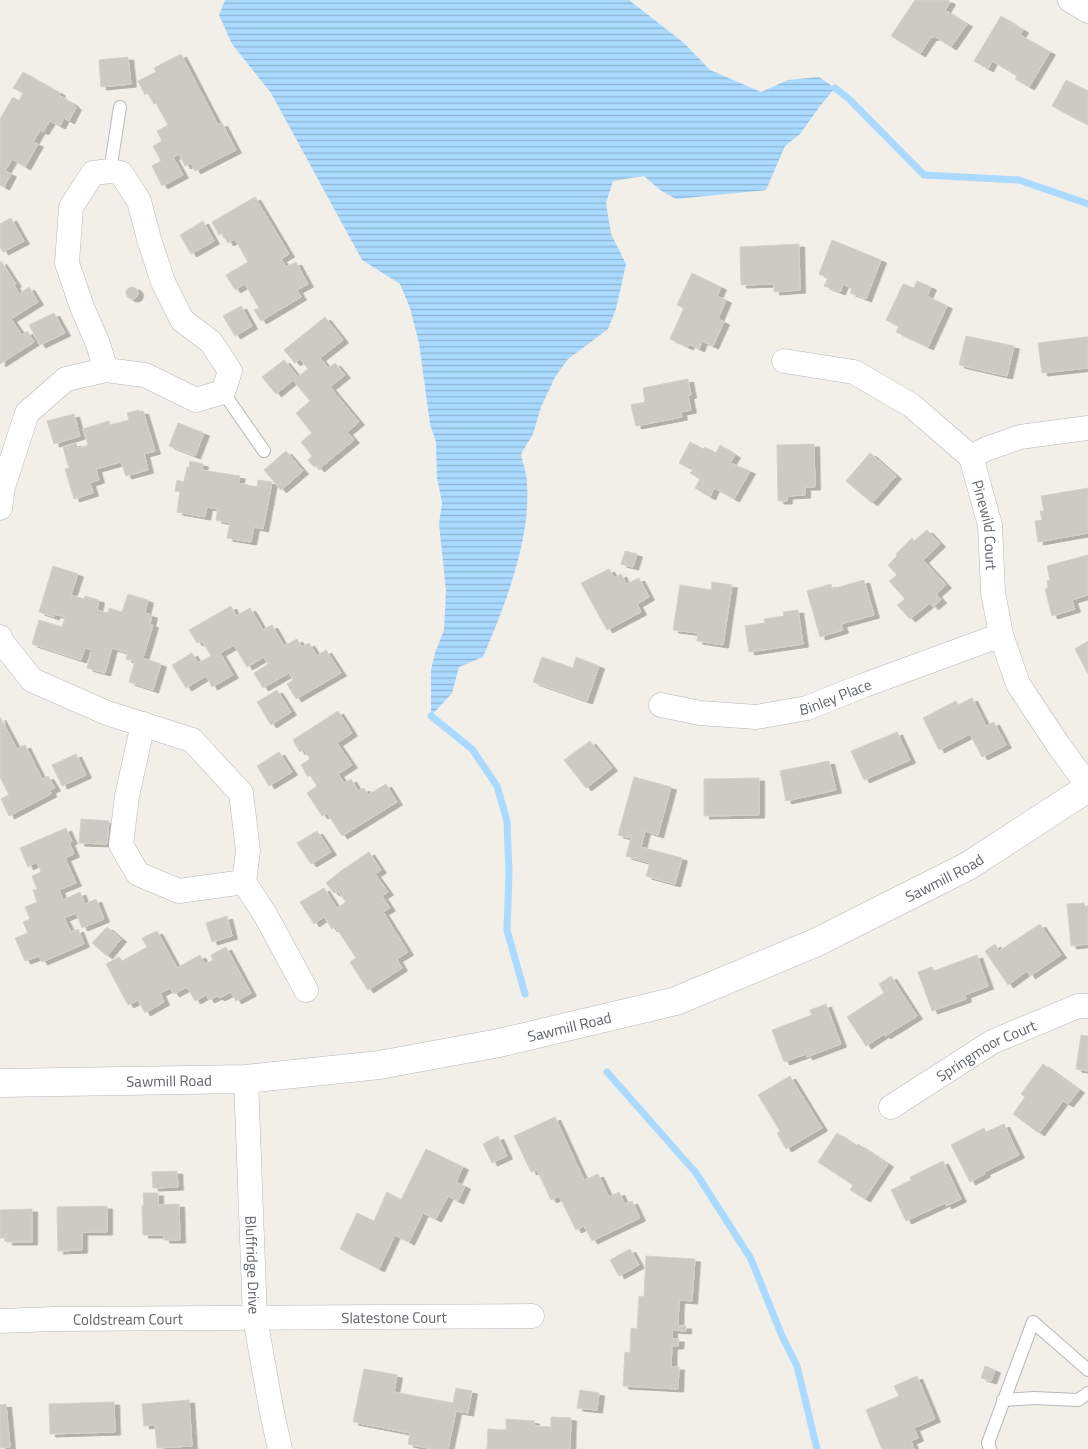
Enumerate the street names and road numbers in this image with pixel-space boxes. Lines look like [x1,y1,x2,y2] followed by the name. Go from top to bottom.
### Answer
[966,477,1004,571] street label: Pinewild Court
[797,672,874,721] street label: Binley Place
[901,847,988,907] street label: Sawmill Road
[525,1005,614,1047] street label: Sawmill Road
[931,1013,1040,1087] street label: Springmoor Court
[126,1068,212,1092] street label: Sawmill Road
[240,1215,266,1315] street label: Bluffridge Drive
[341,1305,447,1329] street label: Slatestone Court
[73,1307,184,1330] street label: Coldstream Court

